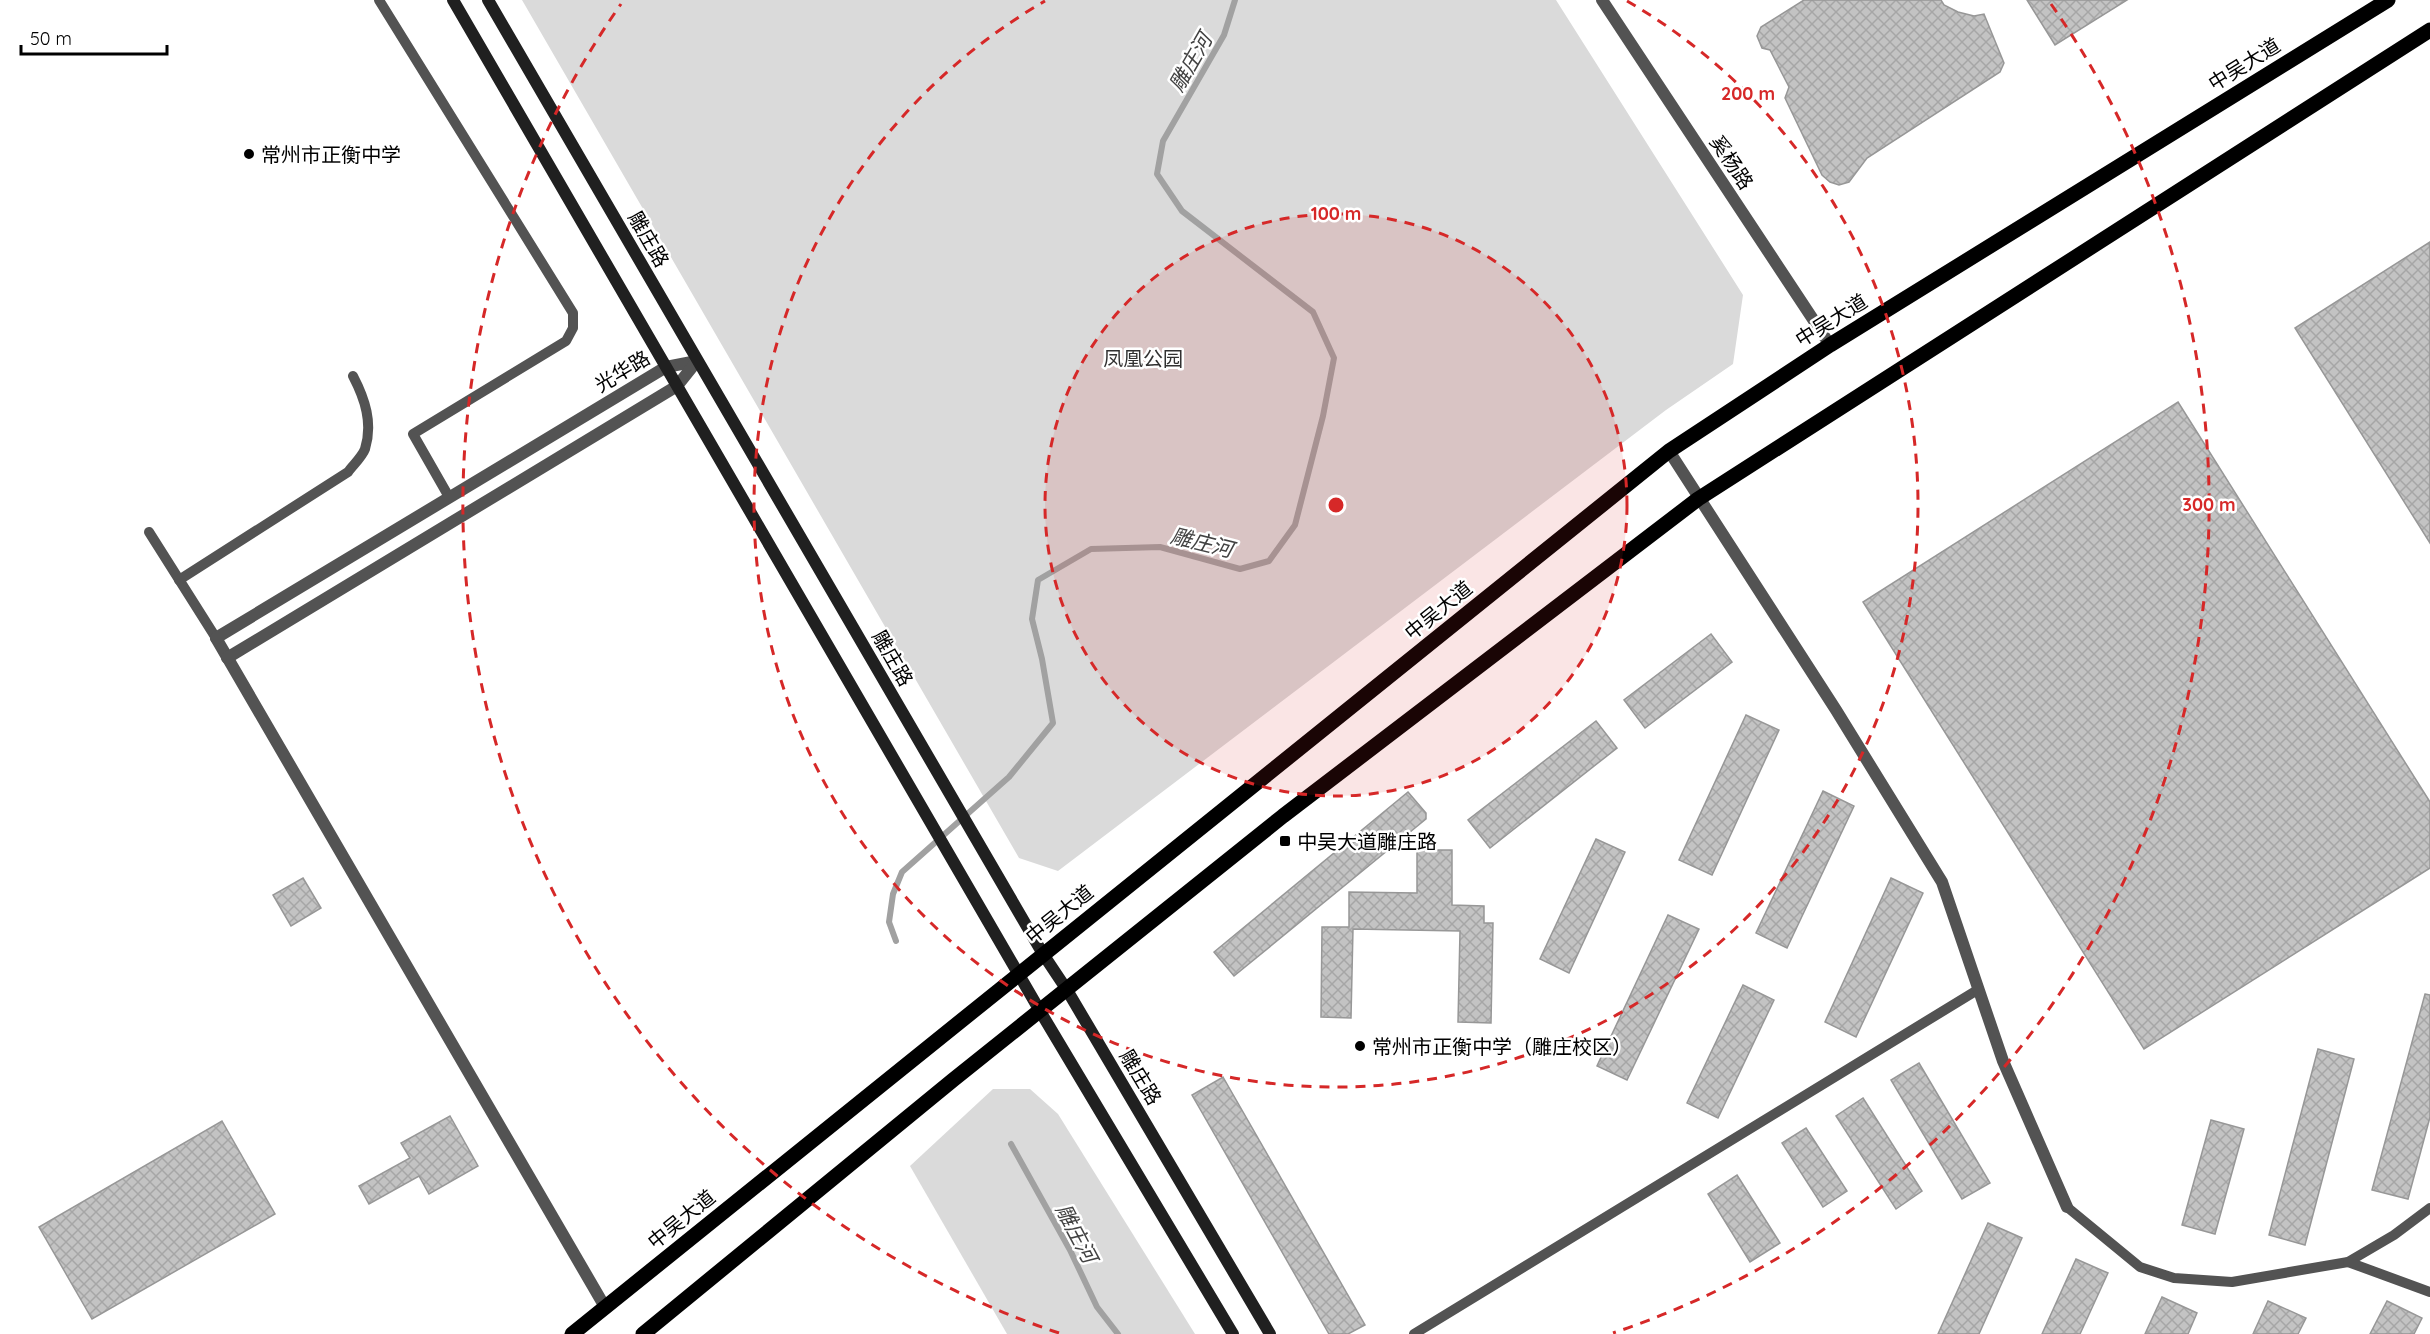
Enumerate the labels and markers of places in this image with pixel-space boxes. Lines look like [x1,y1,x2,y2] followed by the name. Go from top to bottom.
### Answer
[261,142,401,167] place label: 常州市正衡中学
[242,147,256,161] marker: 常州市正衡中学
[1326,495,1346,515] centre of rings
[1297,829,1437,854] place label: 中吴大道雕庄路
[1278,834,1292,848] marker: 中吴大道雕庄路
[1372,1034,1632,1059] place label: 常州市正衡中学（雕庄校区）
[1353,1039,1367,1053] marker: 常州市正衡中学（雕庄校区）

